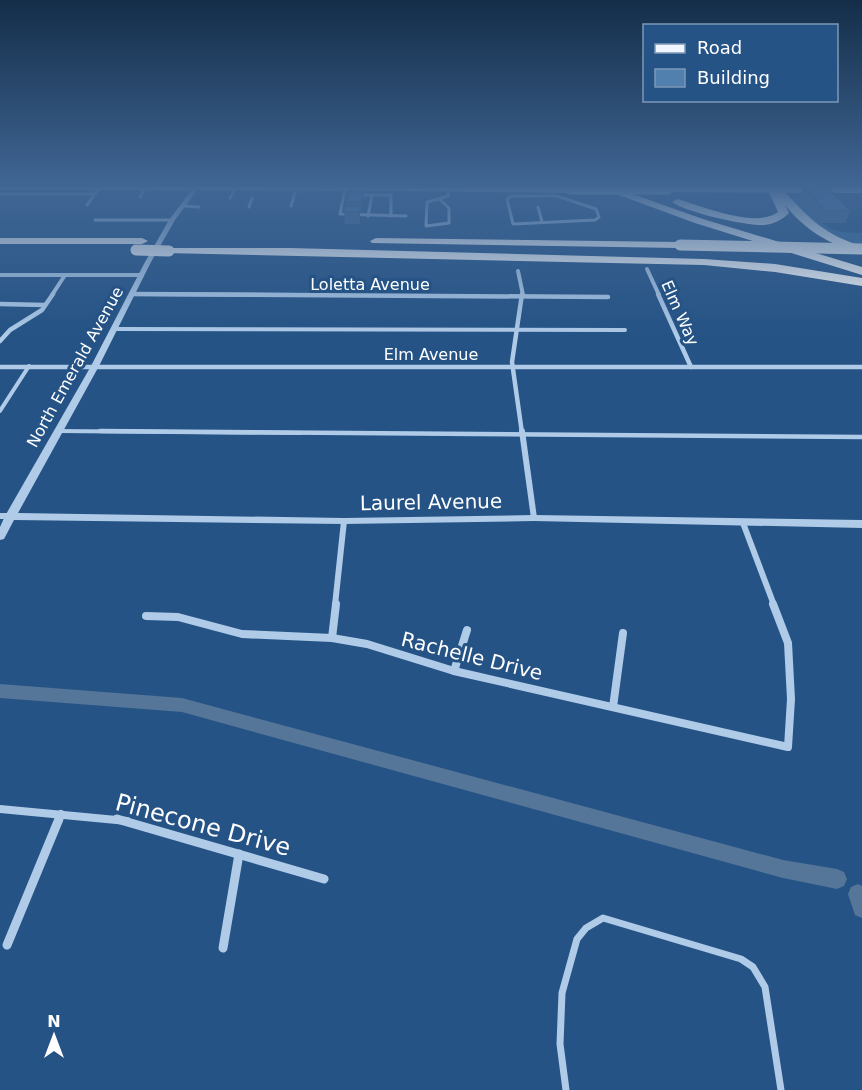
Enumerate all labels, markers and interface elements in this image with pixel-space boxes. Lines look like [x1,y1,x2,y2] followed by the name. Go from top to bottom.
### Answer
[643,24,838,102] legend
[697,37,742,58] text: Road
[697,67,770,88] text: Building
[310,275,430,294] street label: Loletta Avenue
[657,277,703,349] street label: Elm Way
[23,283,127,451] street label: North Emerald Avenue
[384,345,478,364] street label: Elm Avenue
[360,489,502,515] street label: Laurel Avenue
[399,627,545,685] street label: Rachelle Drive
[112,788,294,862] street label: Pinecone Drive
[24,1006,84,1066] north arrow
[47,1012,61,1031] text: N

